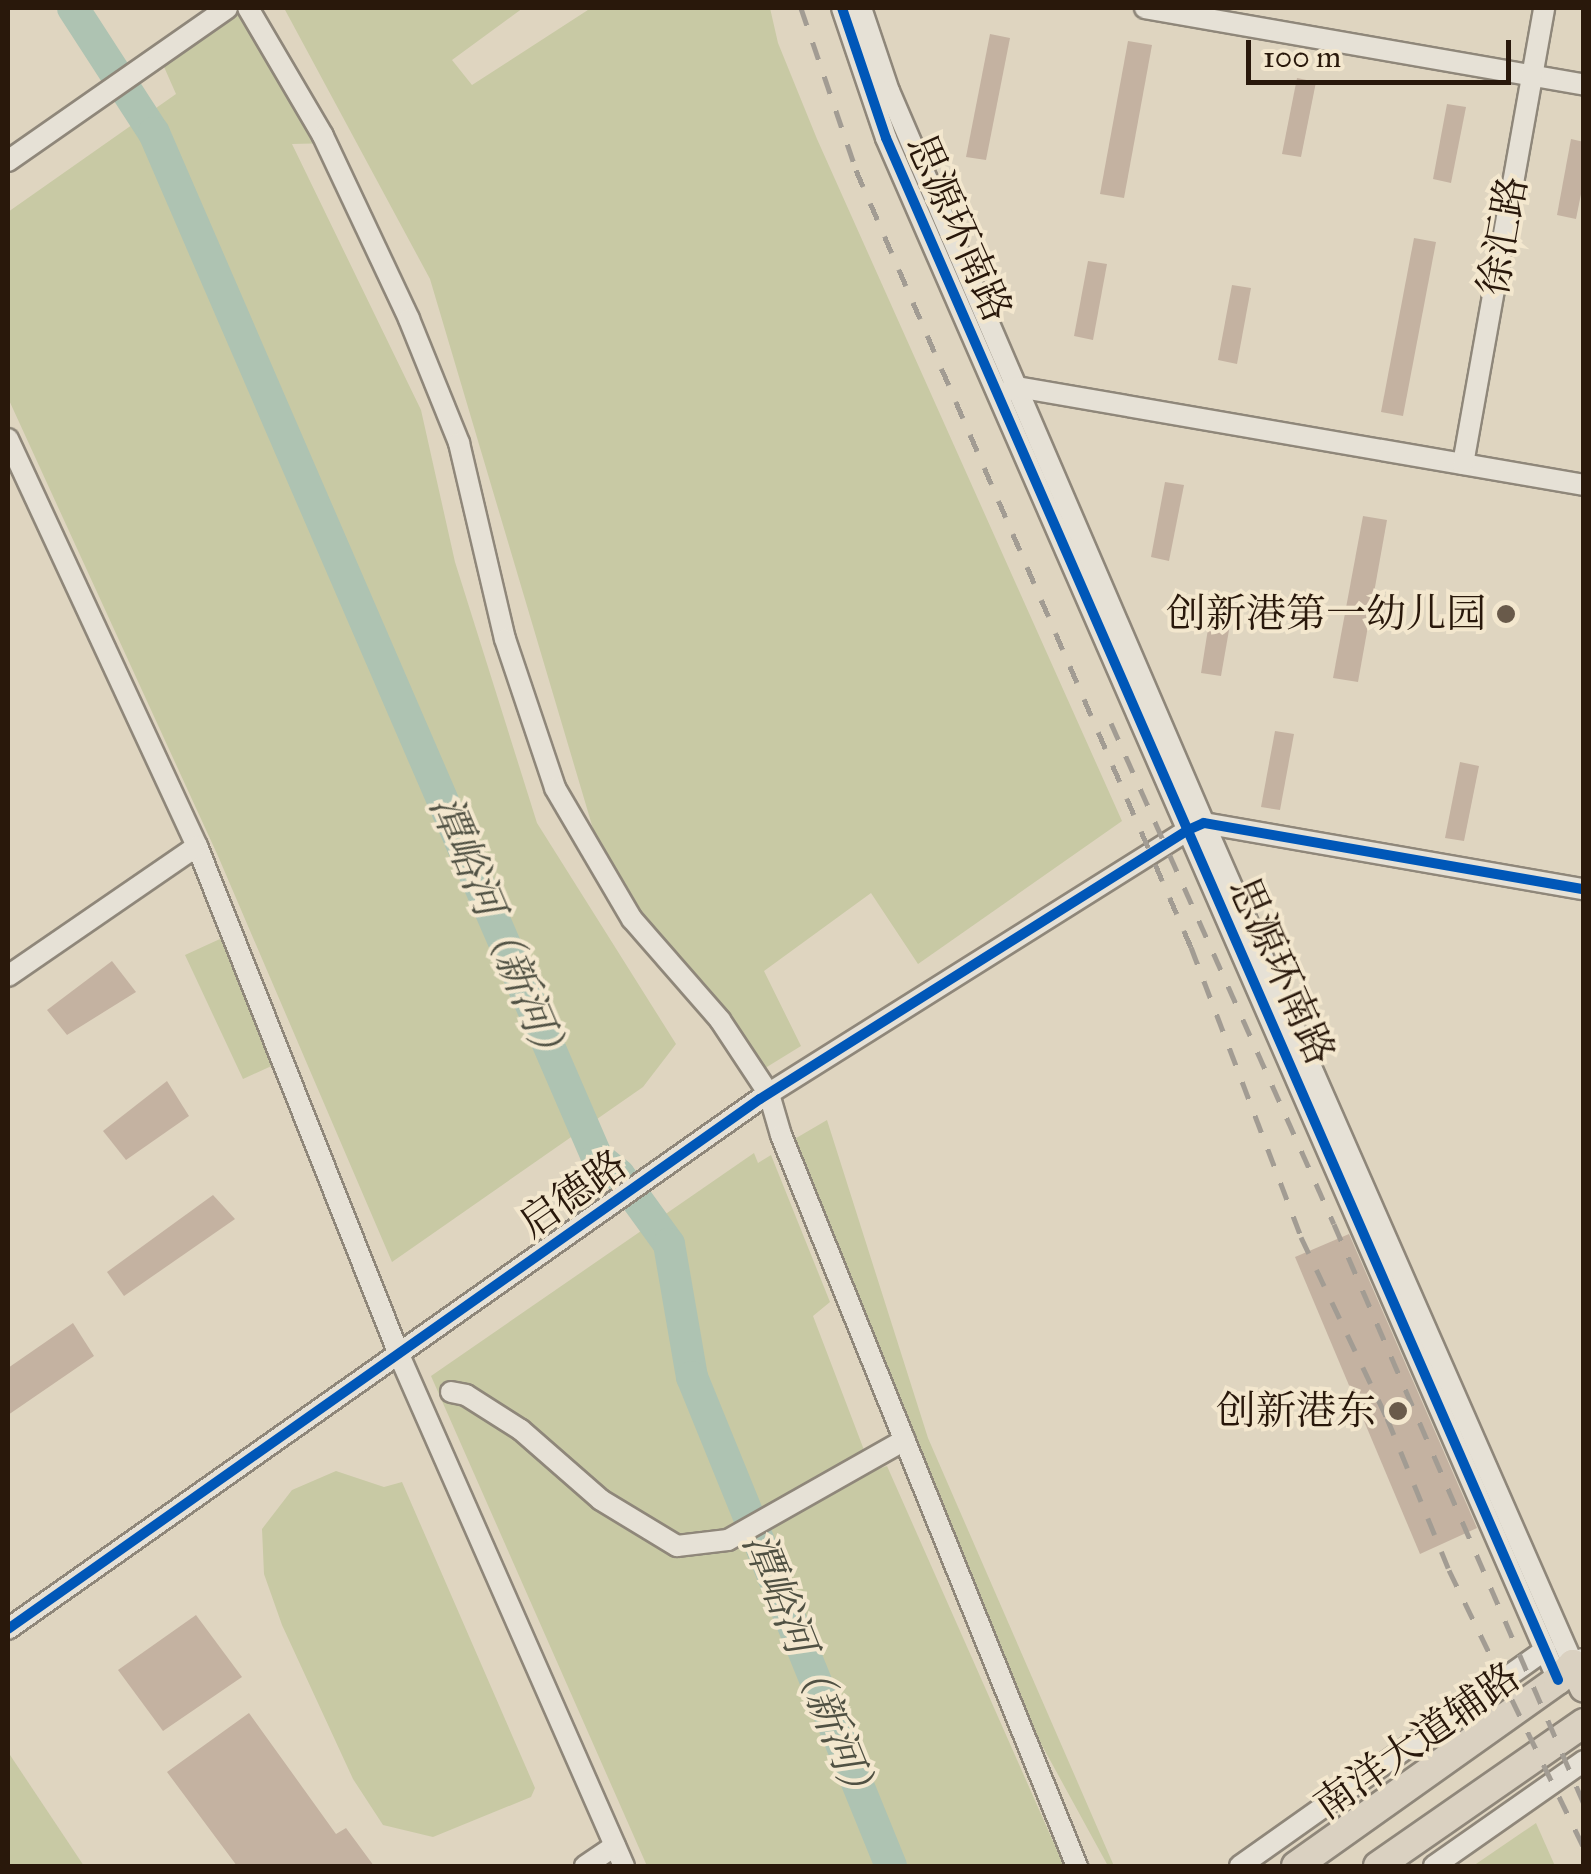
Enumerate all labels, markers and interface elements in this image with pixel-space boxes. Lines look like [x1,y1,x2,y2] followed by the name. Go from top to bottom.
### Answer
[1251,20,1516,82] scale bar
[1263,39,1341,75] text: 100 m
[896,127,1022,329] street label: 思源环南路
[1469,173,1537,299] street label: 徐汇路
[1166,590,1486,638] place label: 创新港第一幼儿园
[1495,603,1517,625] marker: 创新港第一幼儿园
[419,788,581,1078] water label: 潭峪河（新河）
[1219,870,1345,1072] street label: 思源环南路
[510,1140,636,1248] street label: 启德路
[1216,1387,1376,1435] place label: 创新港东
[1385,1398,1411,1424] marker: 创新港东
[733,1525,889,1817] water label: 潭峪河（新河）
[1305,1653,1529,1829] street label: 南洋大道辅路

